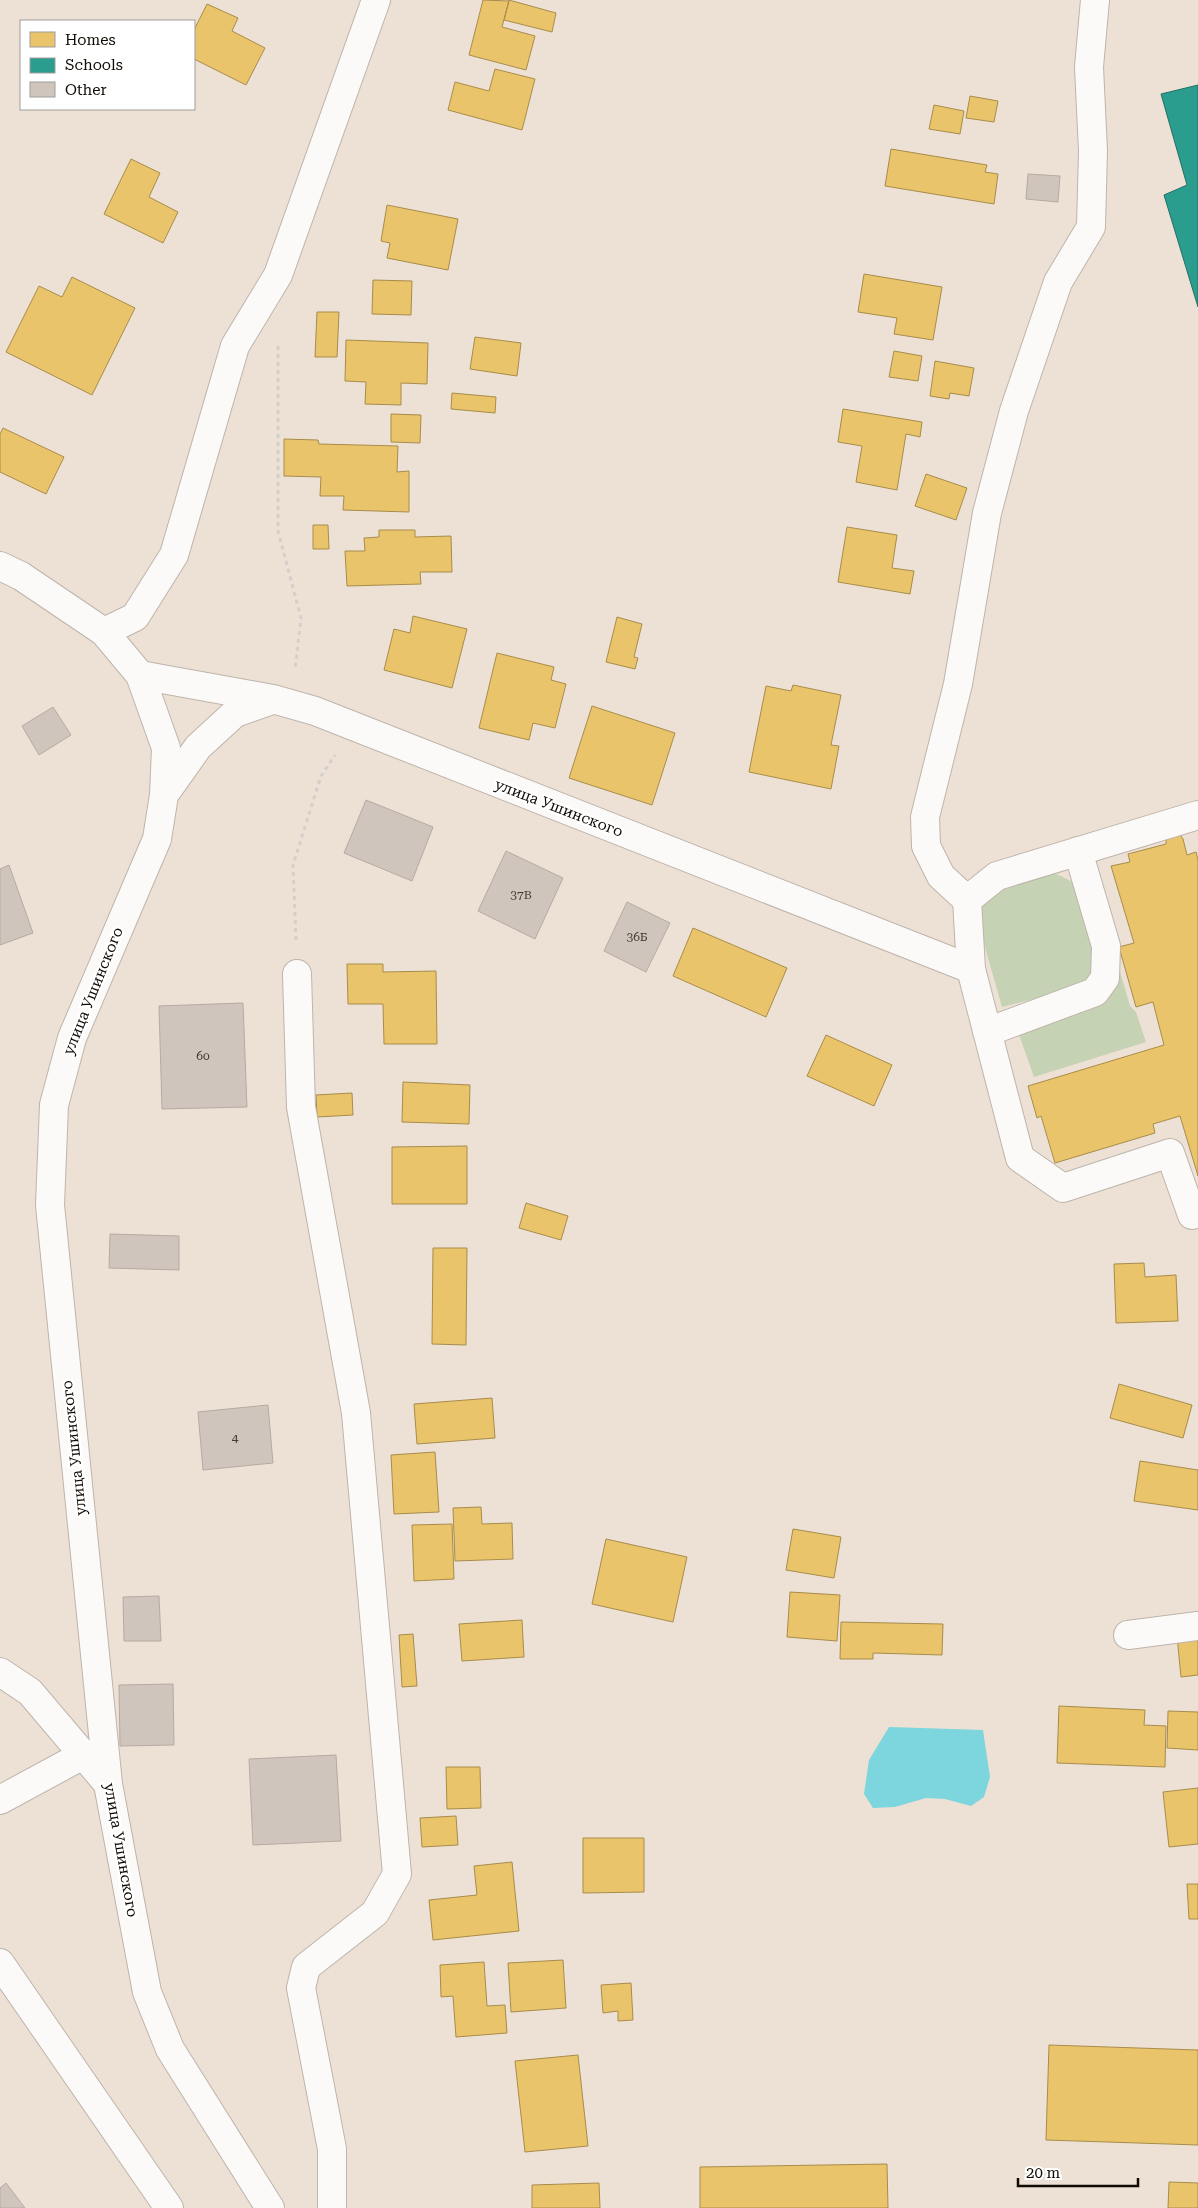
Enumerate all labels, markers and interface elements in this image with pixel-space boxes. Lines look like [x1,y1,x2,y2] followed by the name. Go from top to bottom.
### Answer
[20,20,195,110] legend
[65,31,116,49] text: Homes
[65,56,123,74] text: Schools
[65,81,107,99] text: Other
[492,775,626,841] street label: улица Ушинского
[510,888,532,902] house number: 37В
[59,925,127,1057] street label: улица Ушинского
[626,930,648,944] house number: 36Б
[196,1049,210,1063] house number: 60
[58,1379,90,1517] street label: улица Ушинского
[232,1431,239,1445] house number: 4
[100,1781,142,1919] street label: улица Ушинского
[1018,2156,1138,2188] scale bar
[1026,2164,1061,2182] text: 20 m

